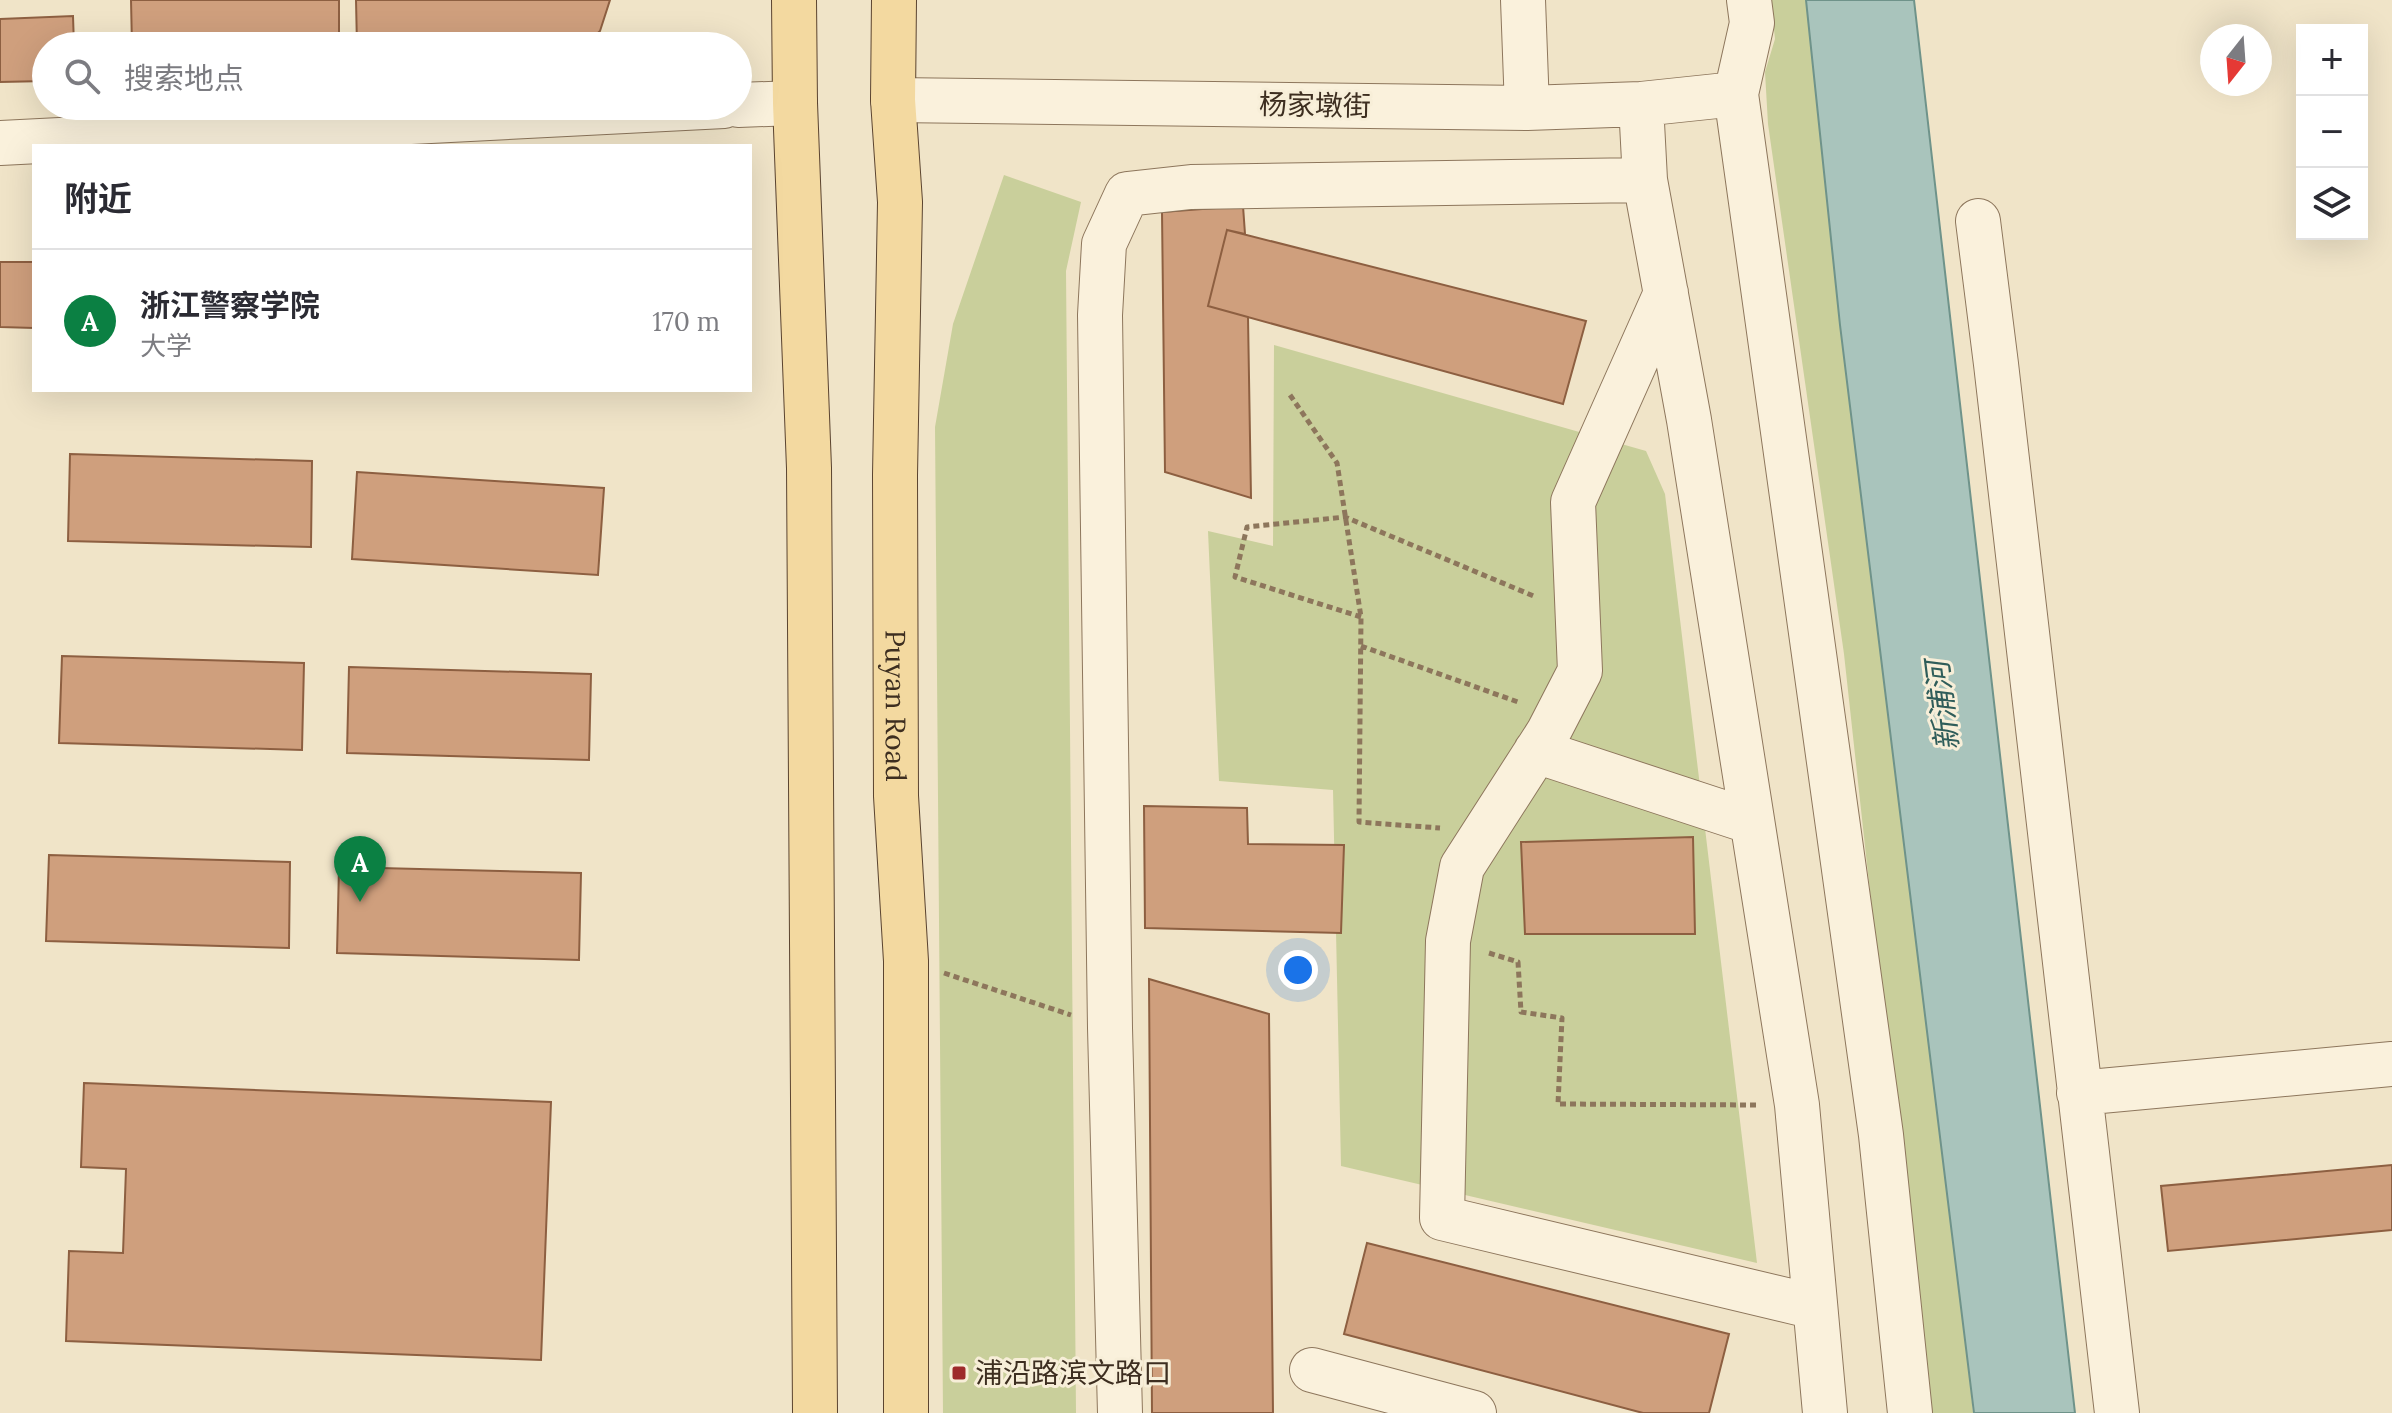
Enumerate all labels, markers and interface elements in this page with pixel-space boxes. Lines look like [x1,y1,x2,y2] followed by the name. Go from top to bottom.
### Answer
[2200,24,2272,96] north arrow
[2296,24,2368,240] map controls
[2296,24,2368,96] button: +
[32,32,752,120] search box
[60,54,104,98] icon: search
[124,59,244,97] text: 搜索地点
[1259,86,1371,124] street label: 杨家墩街
[2296,96,2368,168] button: −
[2296,168,2368,240] button: layers
[64,177,132,220] text: 附近
[140,286,320,324] text: 浙江警察学院
[81,305,99,338] text: A
[652,305,720,338] text: 170 m
[140,329,192,362] text: 大学
[877,630,914,782] street label: Puyan Road
[1917,654,1966,753] water label: 新浦河
[334,836,386,902] pin: A
[1278,950,1318,990] your location
[975,1355,1171,1391] place label: 浦沿路滨文路口
[950,1364,968,1382] marker: 浦沿路滨文路口

